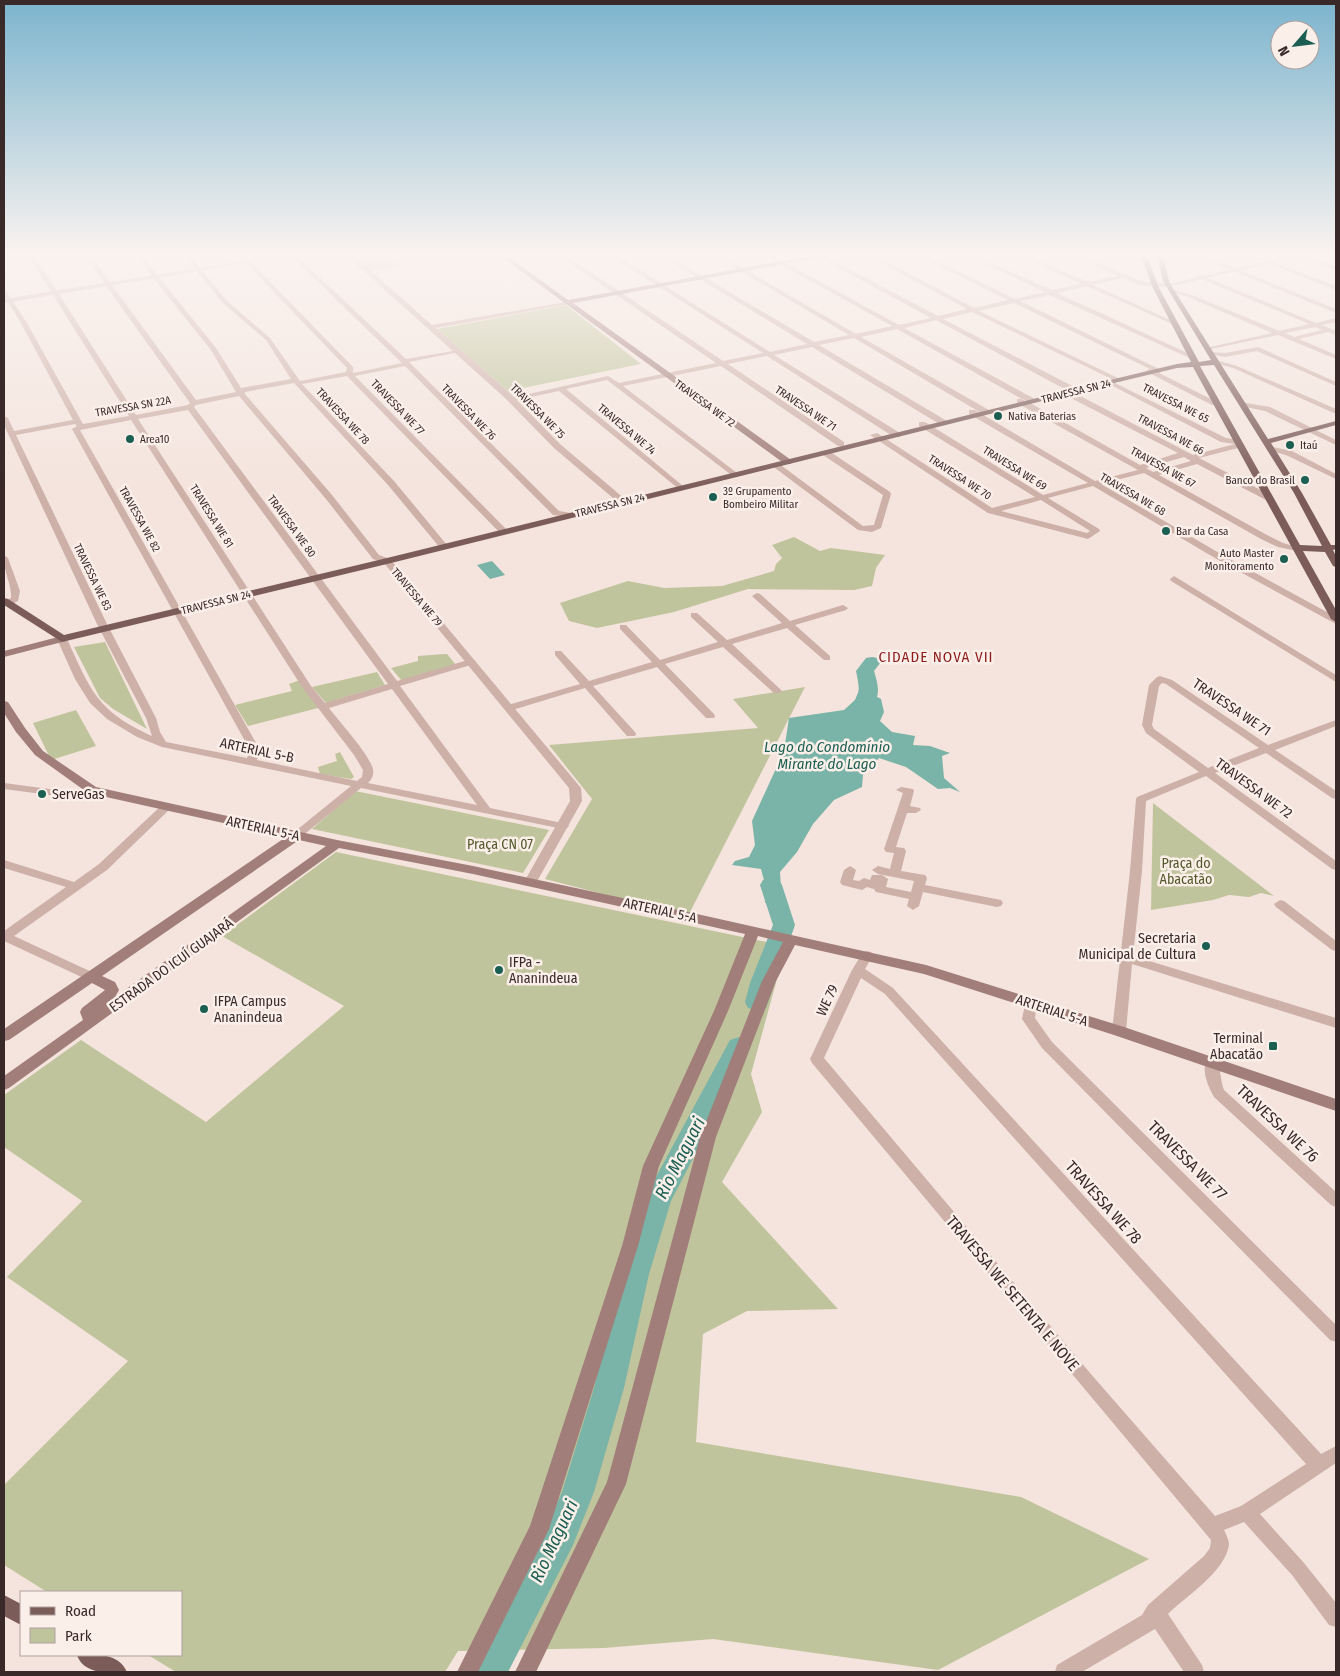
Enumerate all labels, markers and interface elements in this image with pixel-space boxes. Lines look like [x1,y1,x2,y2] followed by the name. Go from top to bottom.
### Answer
[1270,20,1320,70] north arrow
[1274,43,1293,59] text: N
[1040,376,1113,406] street label: TRAVESSA SN 24
[368,377,427,438] street label: TRAVESSA WE 77
[672,377,738,430] street label: TRAVESSA WE 72
[508,381,568,441] street label: TRAVESSA WE 75
[1140,381,1211,426] street label: TRAVESSA WE 65
[439,382,499,443] street label: TRAVESSA WE 76
[773,383,839,434] street label: TRAVESSA WE 71
[313,386,372,448] street label: TRAVESSA WE 78
[94,393,172,420] street label: TRAVESSA SN 22A
[595,401,659,458] street label: TRAVESSA WE 74
[992,410,1004,422] marker: Nativa Baterias
[1008,410,1076,423] place label: Nativa Baterias
[1135,411,1207,458] street label: TRAVESSA WE 66
[124,433,136,445] marker: Area10
[140,433,170,446] place label: Area10
[1284,439,1296,451] marker: Itaú
[1300,439,1318,452] place label: Itaú
[980,444,1049,493] street label: TRAVESSA WE 69
[1128,444,1198,491] street label: TRAVESSA WE 67
[926,452,994,503] street label: TRAVESSA WE 70
[1098,470,1168,519] street label: TRAVESSA WE 68
[1225,474,1295,487] place label: Banco do Brasil
[1299,474,1311,486] marker: Banco do Brasil
[187,482,236,550] street label: TRAVESSA WE 81
[116,484,163,554] street label: TRAVESSA WE 82
[723,485,798,511] place label: 3º Grupamento Bombeiro Militar
[574,490,647,520] street label: TRAVESSA SN 24
[707,491,719,503] marker: 3º Grupamento Bombeiro Militar
[265,493,319,560] street label: TRAVESSA WE 80
[1160,525,1172,537] marker: Bar da Casa
[1176,525,1229,538] place label: Bar da Casa
[71,542,114,613] street label: TRAVESSA WE 83
[1205,547,1274,573] place label: Auto Master Monitoramento
[1278,553,1290,565] marker: Auto Master Monitoramento
[388,566,445,629] street label: TRAVESSA WE 79
[180,587,253,617] street label: TRAVESSA SN 24
[878,648,994,666] district label: CIDADE NOVA VII
[1189,675,1274,740] street label: TRAVESSA WE 71
[218,734,296,767] street label: ARTERIAL 5-B
[764,738,890,773] water label: Lago do Condomínio Mirante do Lago
[1212,755,1296,822] street label: TRAVESSA WE 72
[52,786,105,803] place label: ServeGas
[36,788,48,800] marker: ServeGas
[225,812,302,845] street label: ARTERIAL 5-A
[467,836,533,853] park label: Praça CN 07
[1160,855,1212,888] park label: Praça do Abacatão
[622,894,699,927] street label: ARTERIAL 5-A
[105,914,237,1016] street label: ESTRADA DO ICUÍ GUAJARÁ
[1078,930,1196,963] place label: Secretaria Municipal de Cultura
[1200,940,1212,952] marker: Secretaria Municipal de Cultura
[509,954,578,987] place label: IFPa - Ananindeua
[493,964,505,976] marker: IFPa - Ananindeua
[813,982,842,1019] street label: WE 79
[1014,991,1091,1030] street label: ARTERIAL 5-A
[214,993,286,1026] place label: IFPA Campus Ananindeua
[198,1003,210,1015] marker: IFPA Campus Ananindeua
[1210,1030,1263,1063] place label: Terminal Abacatão
[1267,1040,1279,1052] marker: Terminal Abacatão
[1233,1081,1323,1166] street label: TRAVESSA WE 76
[650,1113,710,1203] water label: Rio Maguari
[1144,1117,1231,1204] street label: TRAVESSA WE 77
[1061,1157,1146,1248] street label: TRAVESSA WE 78
[942,1212,1083,1375] street label: TRAVESSA WE SETENTA E NOVE
[525,1496,583,1586] water label: Rio Maguari
[20,1591,182,1656] legend
[65,1602,96,1620] text: Road
[65,1627,92,1645] text: Park

